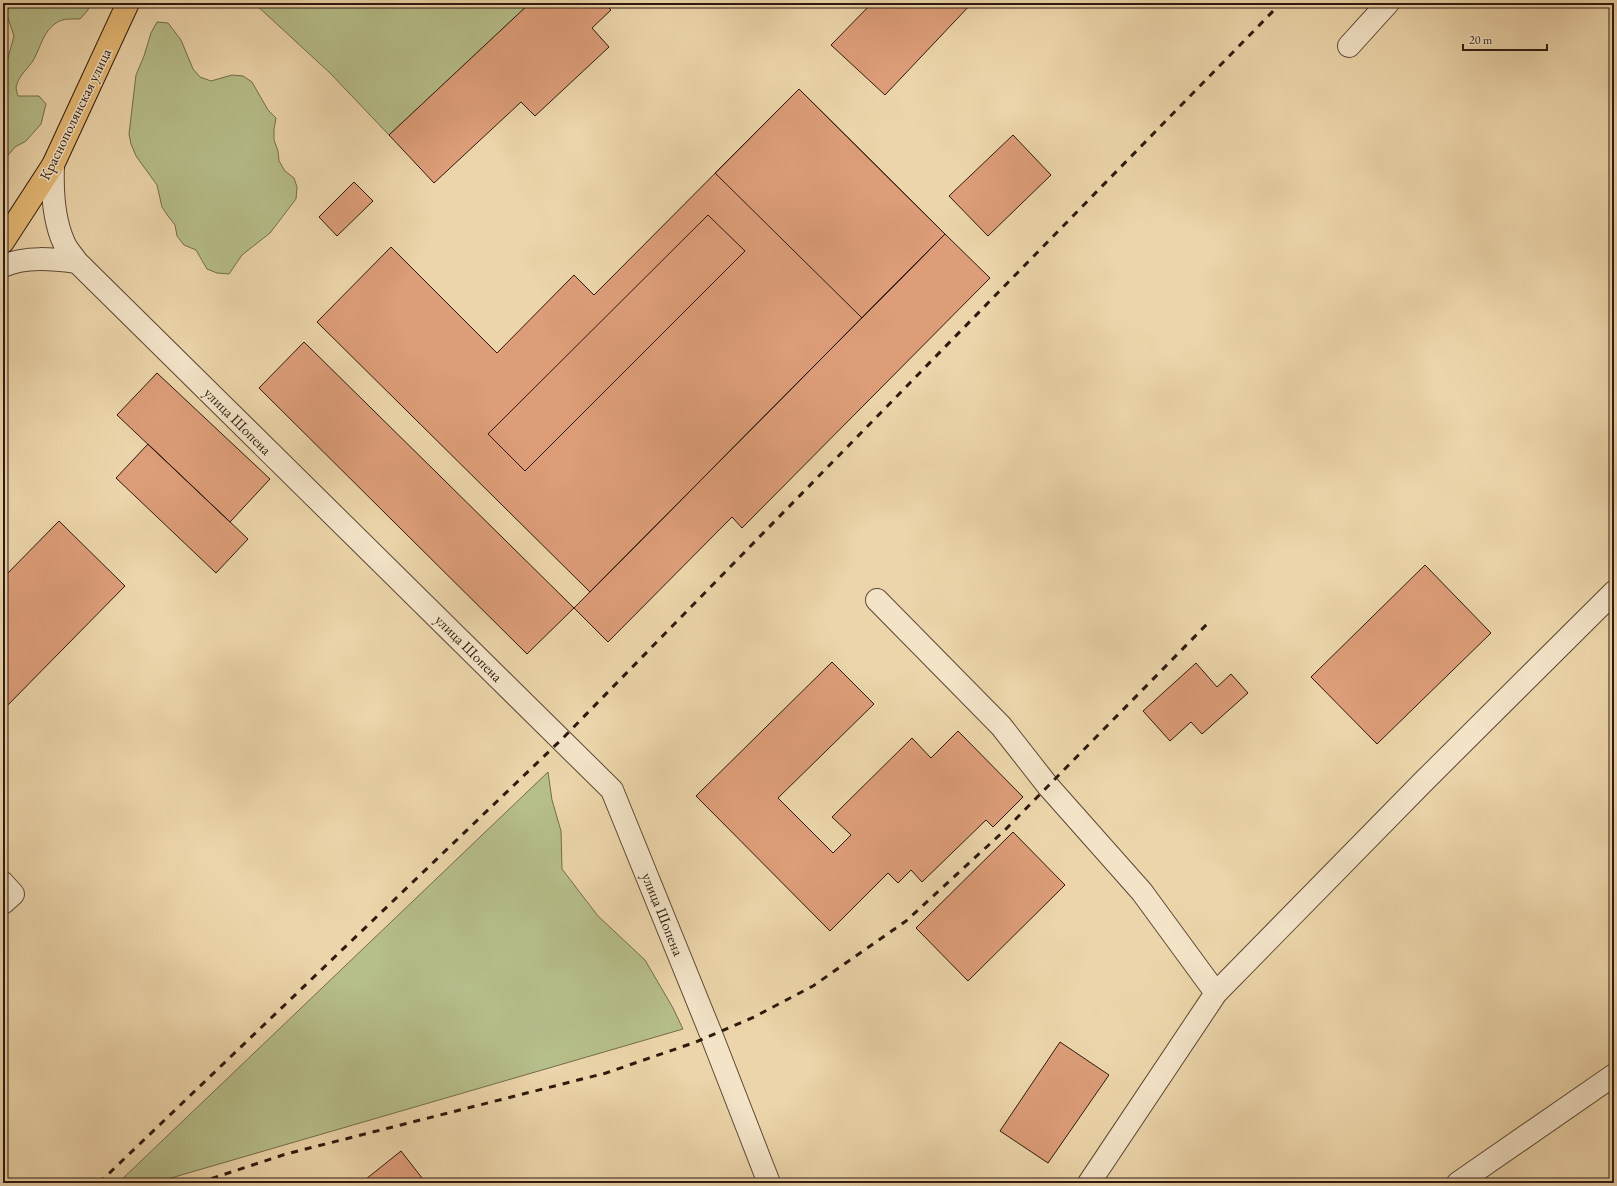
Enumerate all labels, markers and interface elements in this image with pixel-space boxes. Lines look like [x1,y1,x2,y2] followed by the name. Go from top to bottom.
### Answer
[1463,26,1547,52] scale bar
[1469,32,1493,48] text: 20 m
[35,45,115,183] street label: Краснополянская улица
[200,383,276,459] street label: улица Шопена
[431,610,507,686] street label: улица Шопена
[638,870,688,958] street label: улица Шопена

